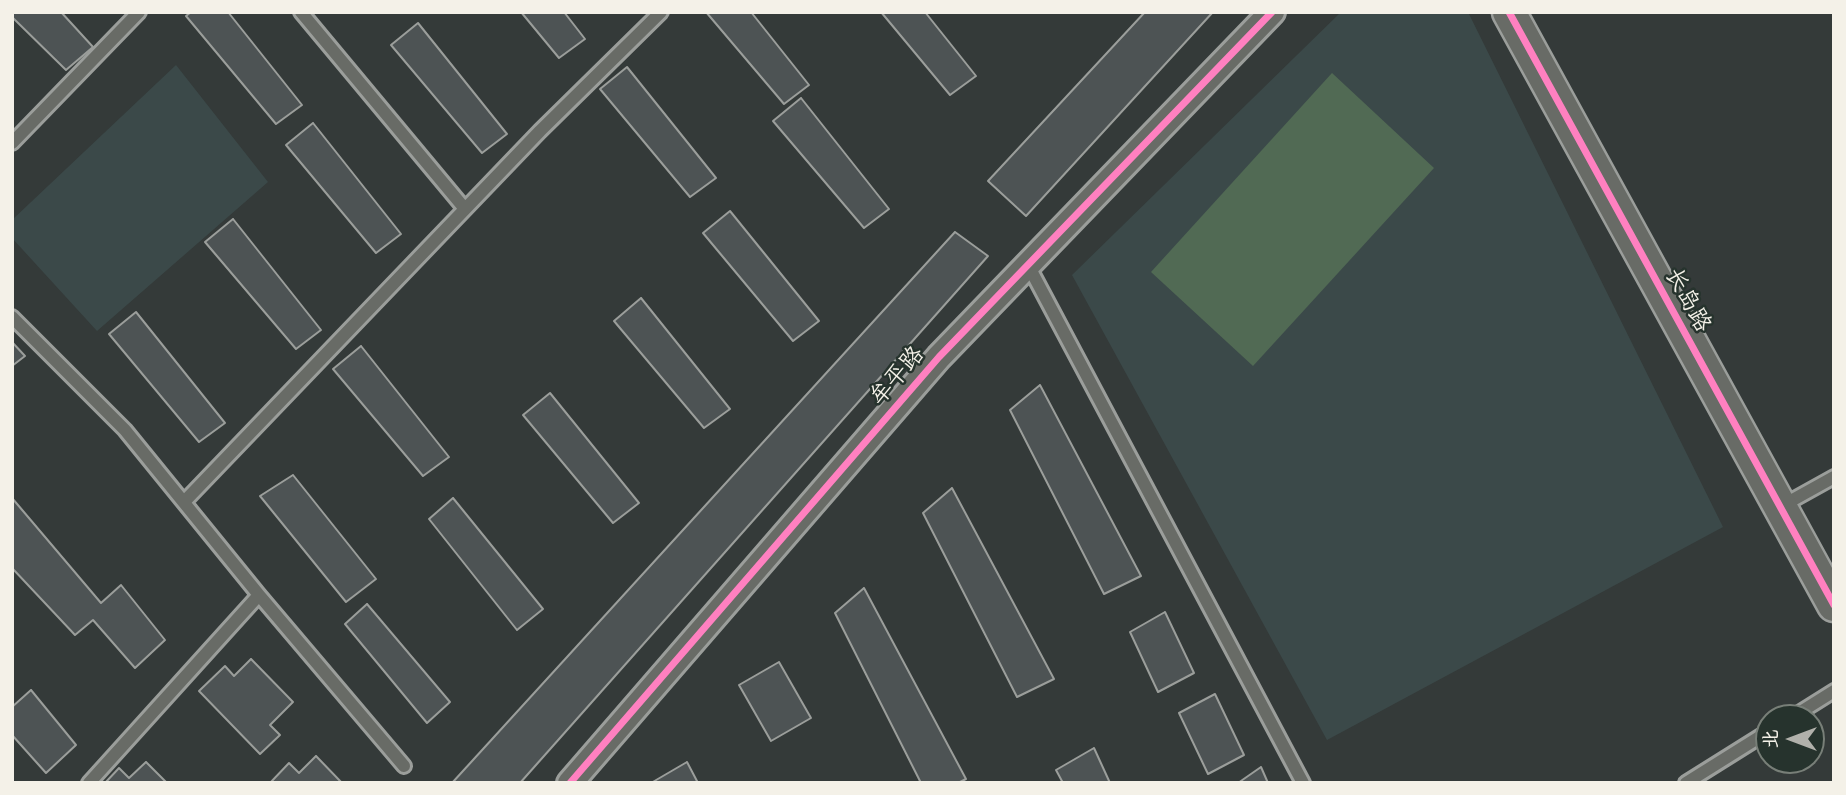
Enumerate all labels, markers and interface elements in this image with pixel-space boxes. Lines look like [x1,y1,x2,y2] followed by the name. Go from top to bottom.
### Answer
[1659,263,1717,337] street label: 长岛路
[864,341,930,411] street label: 牟平路
[1755,704,1825,774] north arrow
[1760,730,1782,749] text: 北

